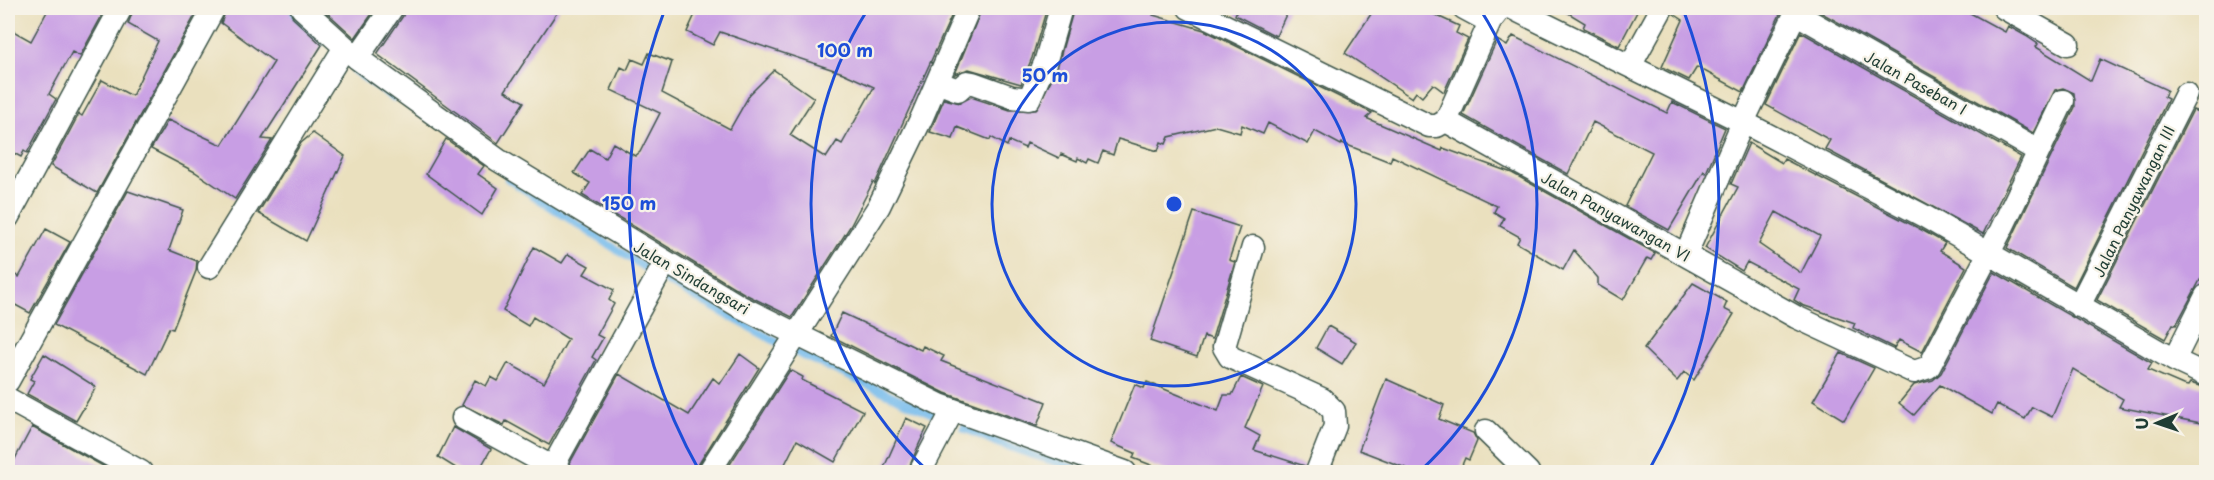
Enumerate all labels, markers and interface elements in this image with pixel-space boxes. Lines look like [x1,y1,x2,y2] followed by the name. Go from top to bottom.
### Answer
[817,36,873,63] text: 100 m
[1860,44,1972,120] street label: Jalan Paseban I
[1022,61,1068,88] text: 50 m
[2086,121,2180,281] street label: Jalan Panyawangan III
[1537,165,1695,267] street label: Jalan Panyawangan VI
[602,189,656,216] text: 150 m
[1164,194,1184,214] centre of rings
[630,234,754,320] street label: Jalan Sindangsari
[2127,393,2187,453] north arrow
[2129,417,2153,430] text: U

